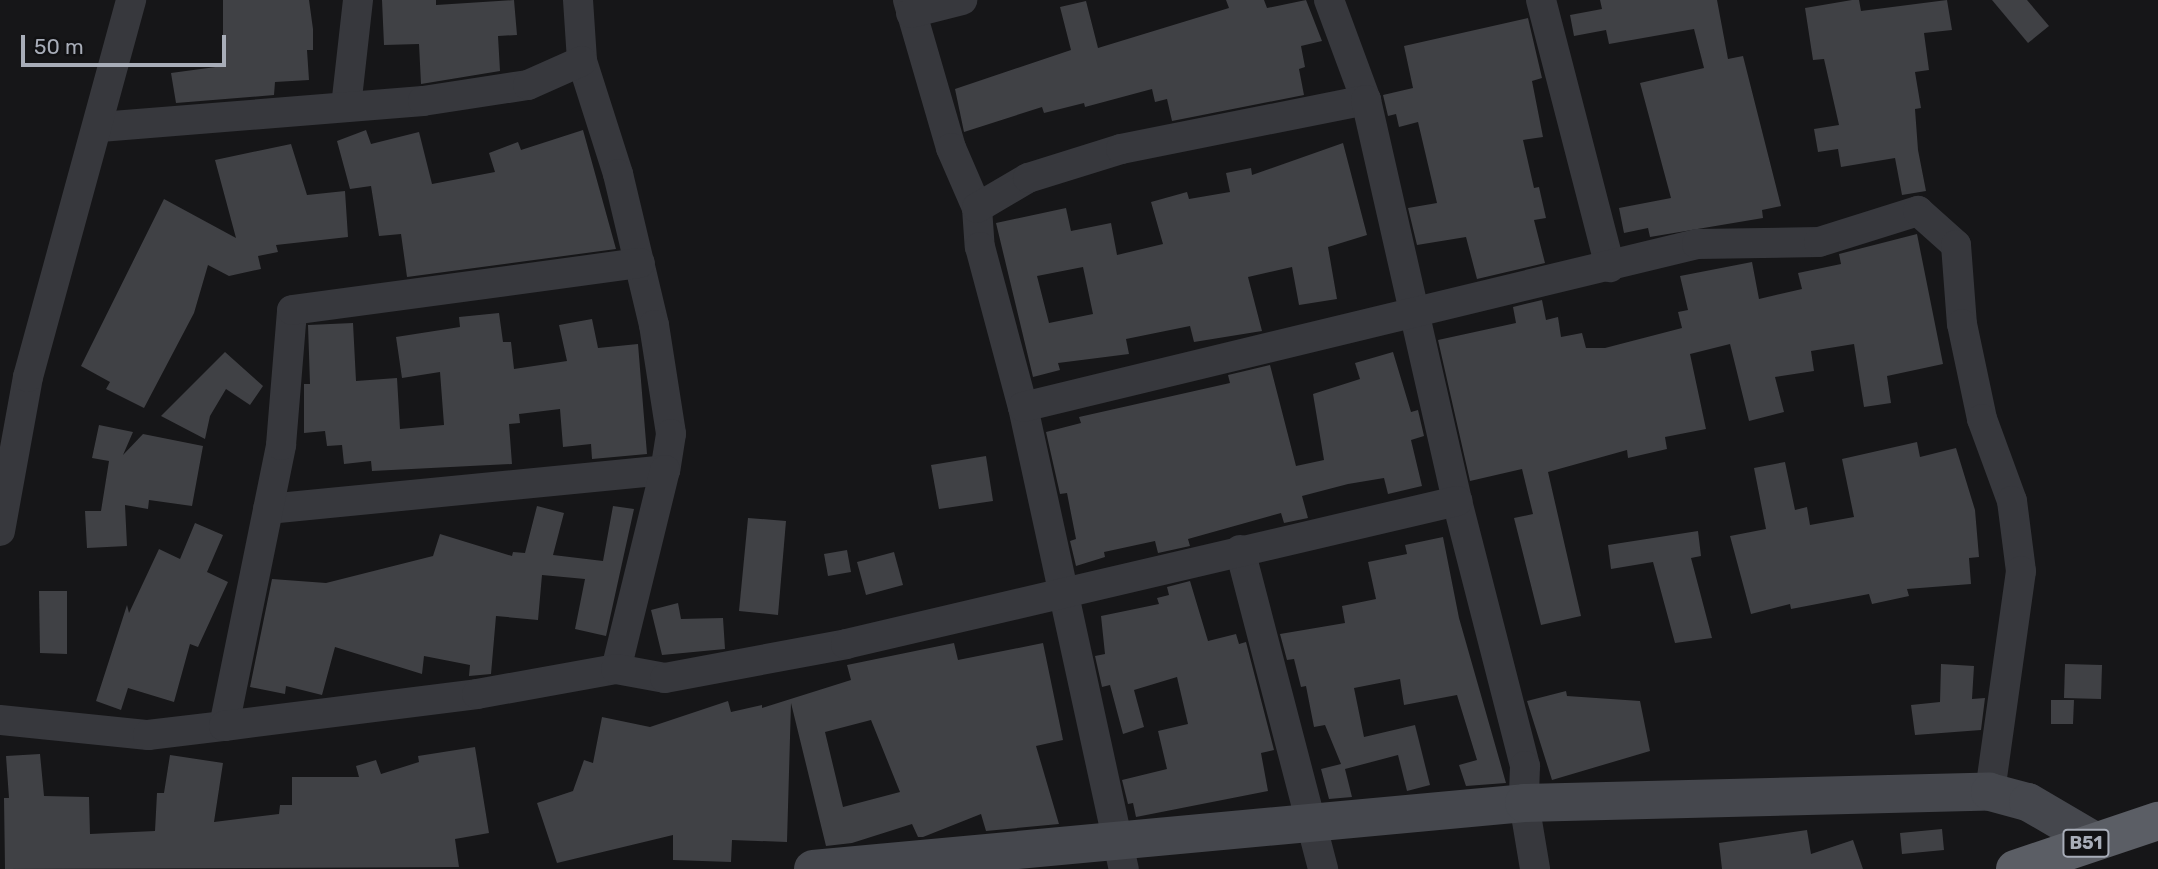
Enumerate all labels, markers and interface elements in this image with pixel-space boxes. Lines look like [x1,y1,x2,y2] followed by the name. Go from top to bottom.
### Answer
[24,21,229,65] scale bar
[34,34,84,59] text: 50 m
[2062,828,2110,858] road number: B51

